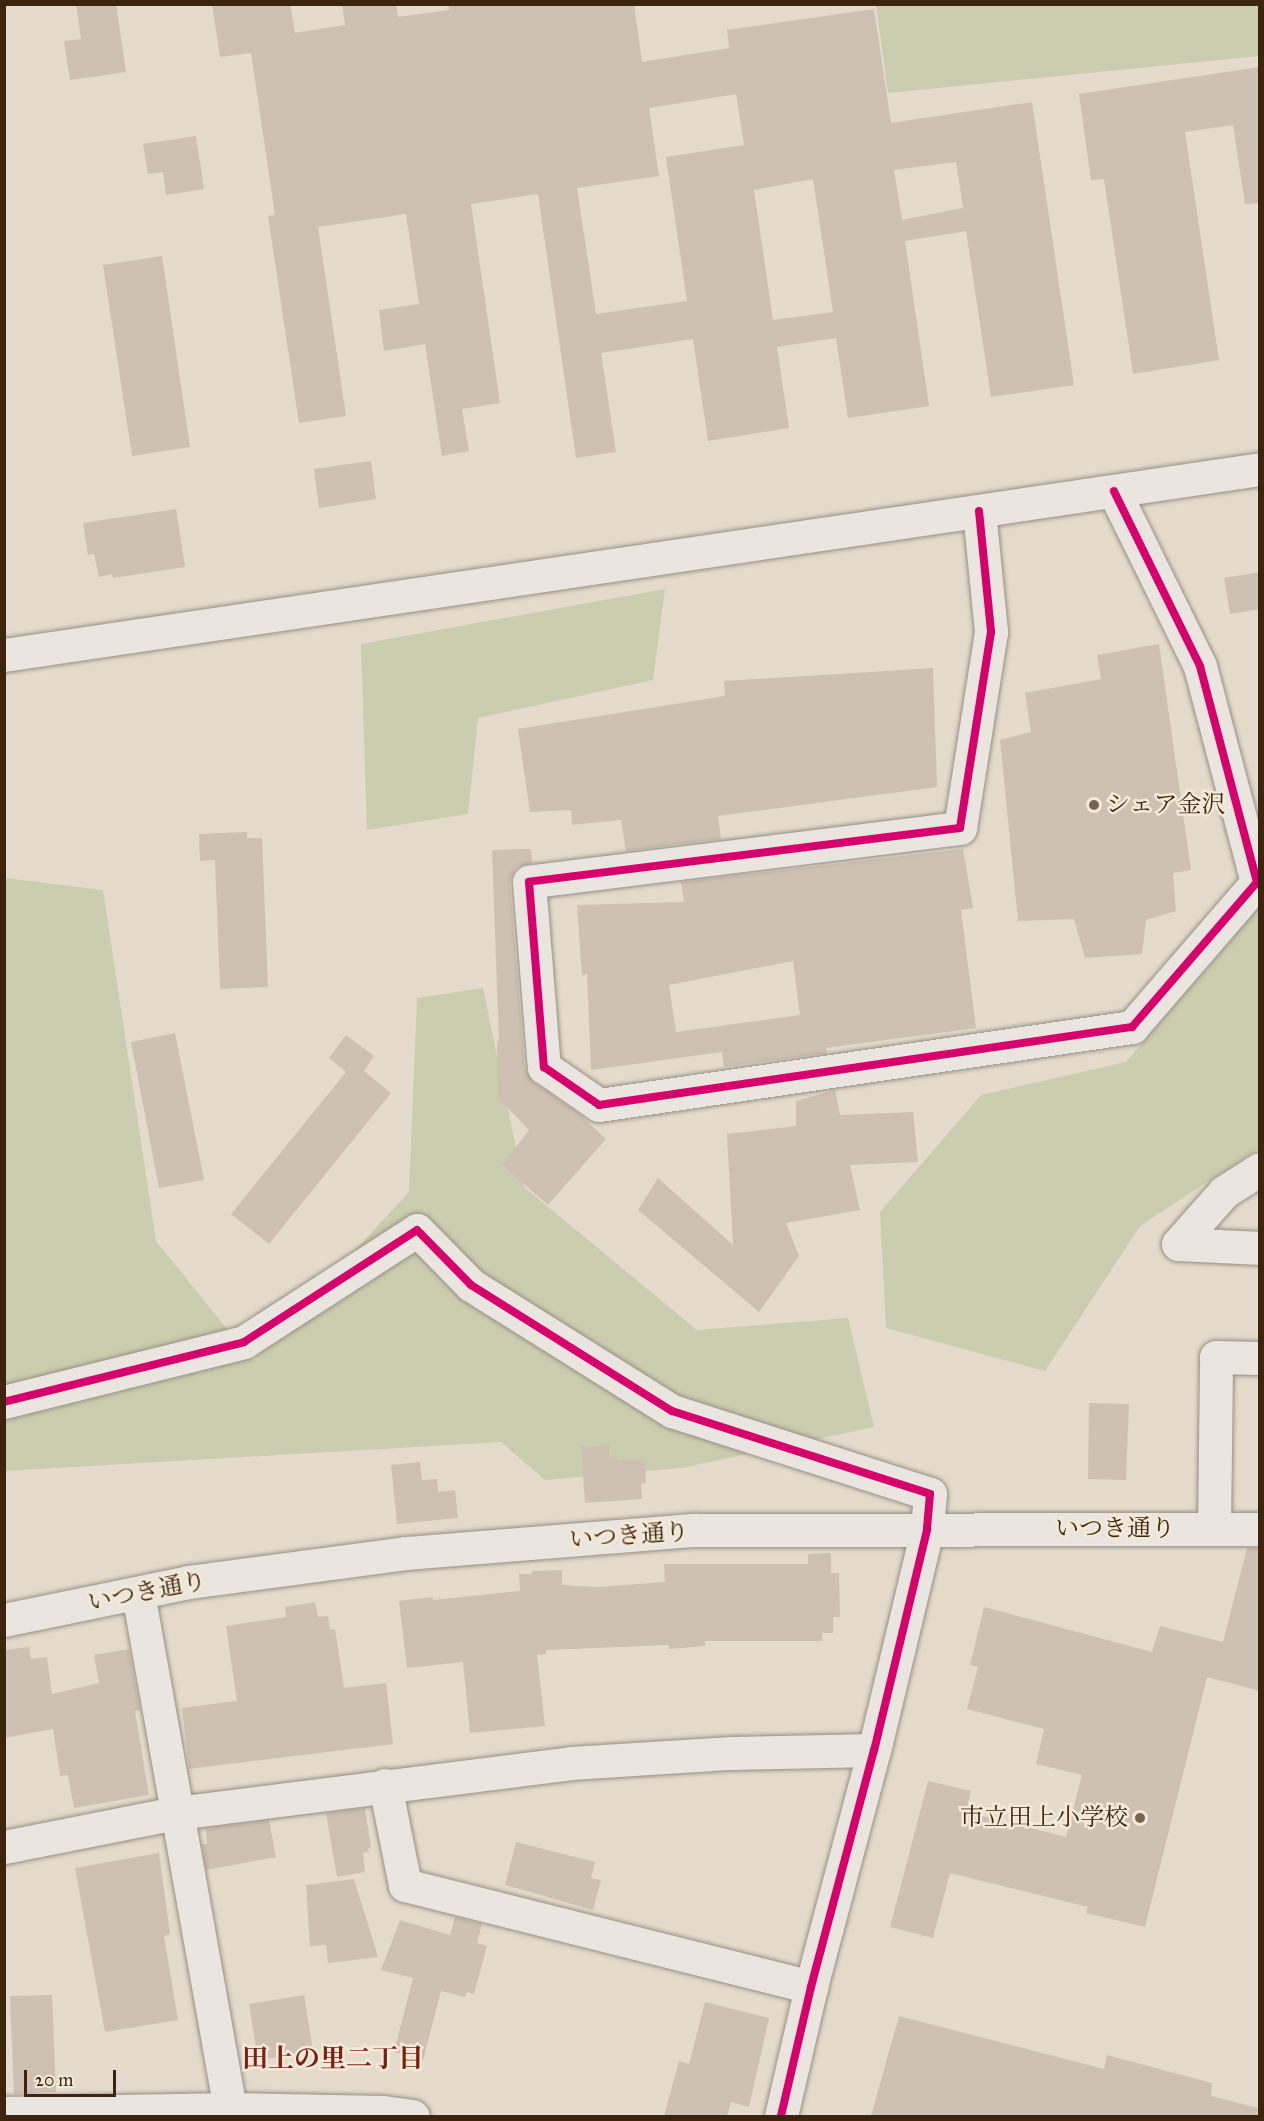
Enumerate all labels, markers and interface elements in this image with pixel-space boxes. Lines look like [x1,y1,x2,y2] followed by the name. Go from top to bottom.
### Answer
[1106,791,1226,819] place label: シェア金沢
[1087,798,1101,812] marker: シェア金沢
[1055,1515,1175,1543] street label: いつき通り
[568,1517,690,1555] street label: いつき通り
[85,1566,209,1618] street label: いつき通り
[960,1804,1128,1832] place label: 市立田上小学校
[1133,1811,1147,1825] marker: 市立田上小学校
[242,2043,424,2075] district label: 田上の里二丁目
[27,2058,118,2096] scale bar
[35,2069,73,2091] text: 20 m

